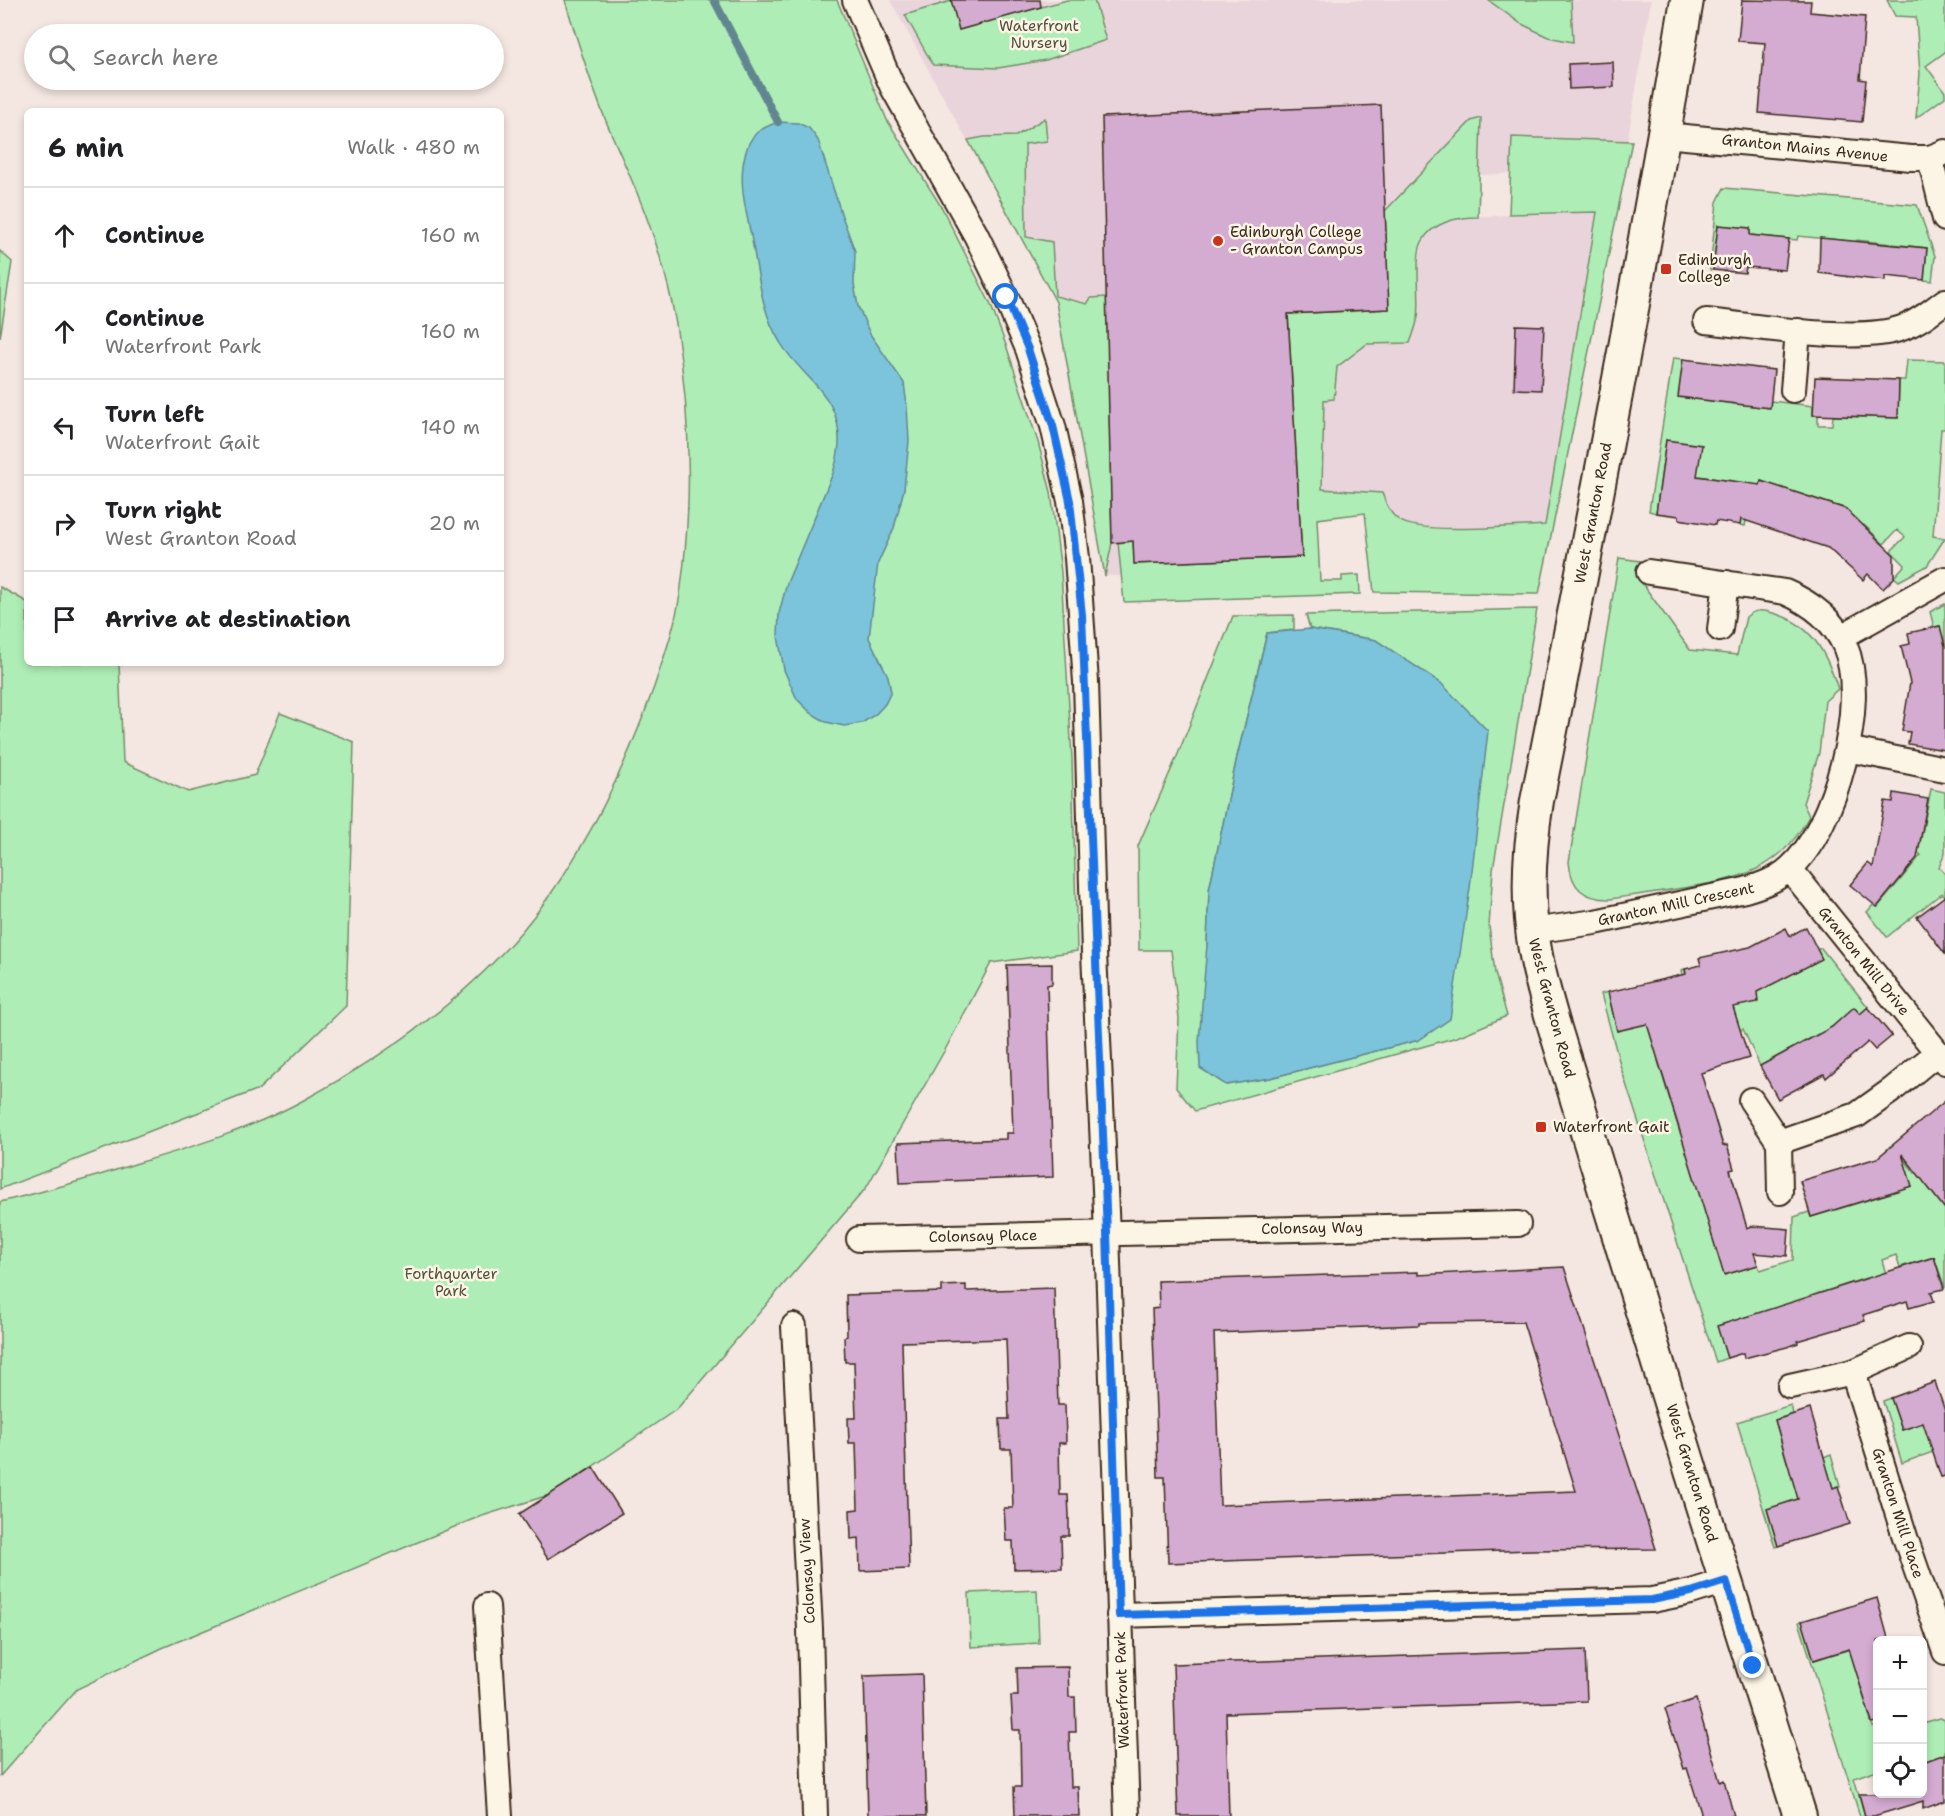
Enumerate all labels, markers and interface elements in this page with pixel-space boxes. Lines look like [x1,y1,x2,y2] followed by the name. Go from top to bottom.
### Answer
[999,16,1079,53] park label: Waterfront Nursery
[24,24,504,90] search box
[45,41,78,74] icon: search
[93,43,219,72] text: Search here
[1721,129,1889,167] street label: Granton Mains Avenue
[48,130,124,165] text: 6 min
[347,134,480,160] text: Walk · 480 m
[48,219,81,252] icon: ahead
[105,221,205,250] text: Continue
[421,222,480,248] text: 160 m
[1230,222,1363,259] place label: Edinburgh College - Granton Campus
[1211,234,1225,248] marker: Edinburgh College - Granton Campus
[1678,250,1752,287] place label: Edinburgh College
[1659,262,1673,276] marker: Edinburgh College
[992,283,1018,309] route start
[105,304,205,333] text: Continue
[48,315,81,348] icon: ahead
[421,318,480,344] text: 160 m
[105,333,262,359] text: Waterfront Park
[105,400,204,429] text: Turn left
[48,411,81,444] icon: left
[421,414,480,440] text: 140 m
[105,429,260,455] text: Waterfront Gait
[1569,440,1617,586] street label: West Granton Road
[105,496,222,525] text: Turn right
[48,507,81,540] icon: right
[429,510,480,536] text: 20 m
[105,525,297,551] text: West Granton Road
[48,603,81,636] icon: arrive
[105,605,351,634] text: Arrive at destination
[1596,878,1756,930] street label: Granton Mill Crescent
[1814,902,1914,1020] street label: Granton Mill Drive
[1524,936,1580,1081] street label: West Granton Road
[1553,1117,1670,1137] place label: Waterfront Gait
[1534,1120,1548,1134] marker: Waterfront Gait
[1261,1217,1363,1239] street label: Colonsay Way
[929,1225,1037,1247] street label: Colonsay Place
[404,1264,498,1301] park label: Forthquarter Park
[1661,1401,1723,1545] street label: West Granton Road
[1867,1445,1929,1581] street label: Granton Mill Place
[794,1518,820,1624] street label: Colonsay View
[1110,1631,1134,1749] street label: Waterfront Park
[1873,1636,1927,1798] map controls
[1873,1636,1927,1690] button: +
[1739,1652,1765,1678] route end
[1873,1690,1927,1744] button: −
[1873,1744,1927,1798] button: locate

